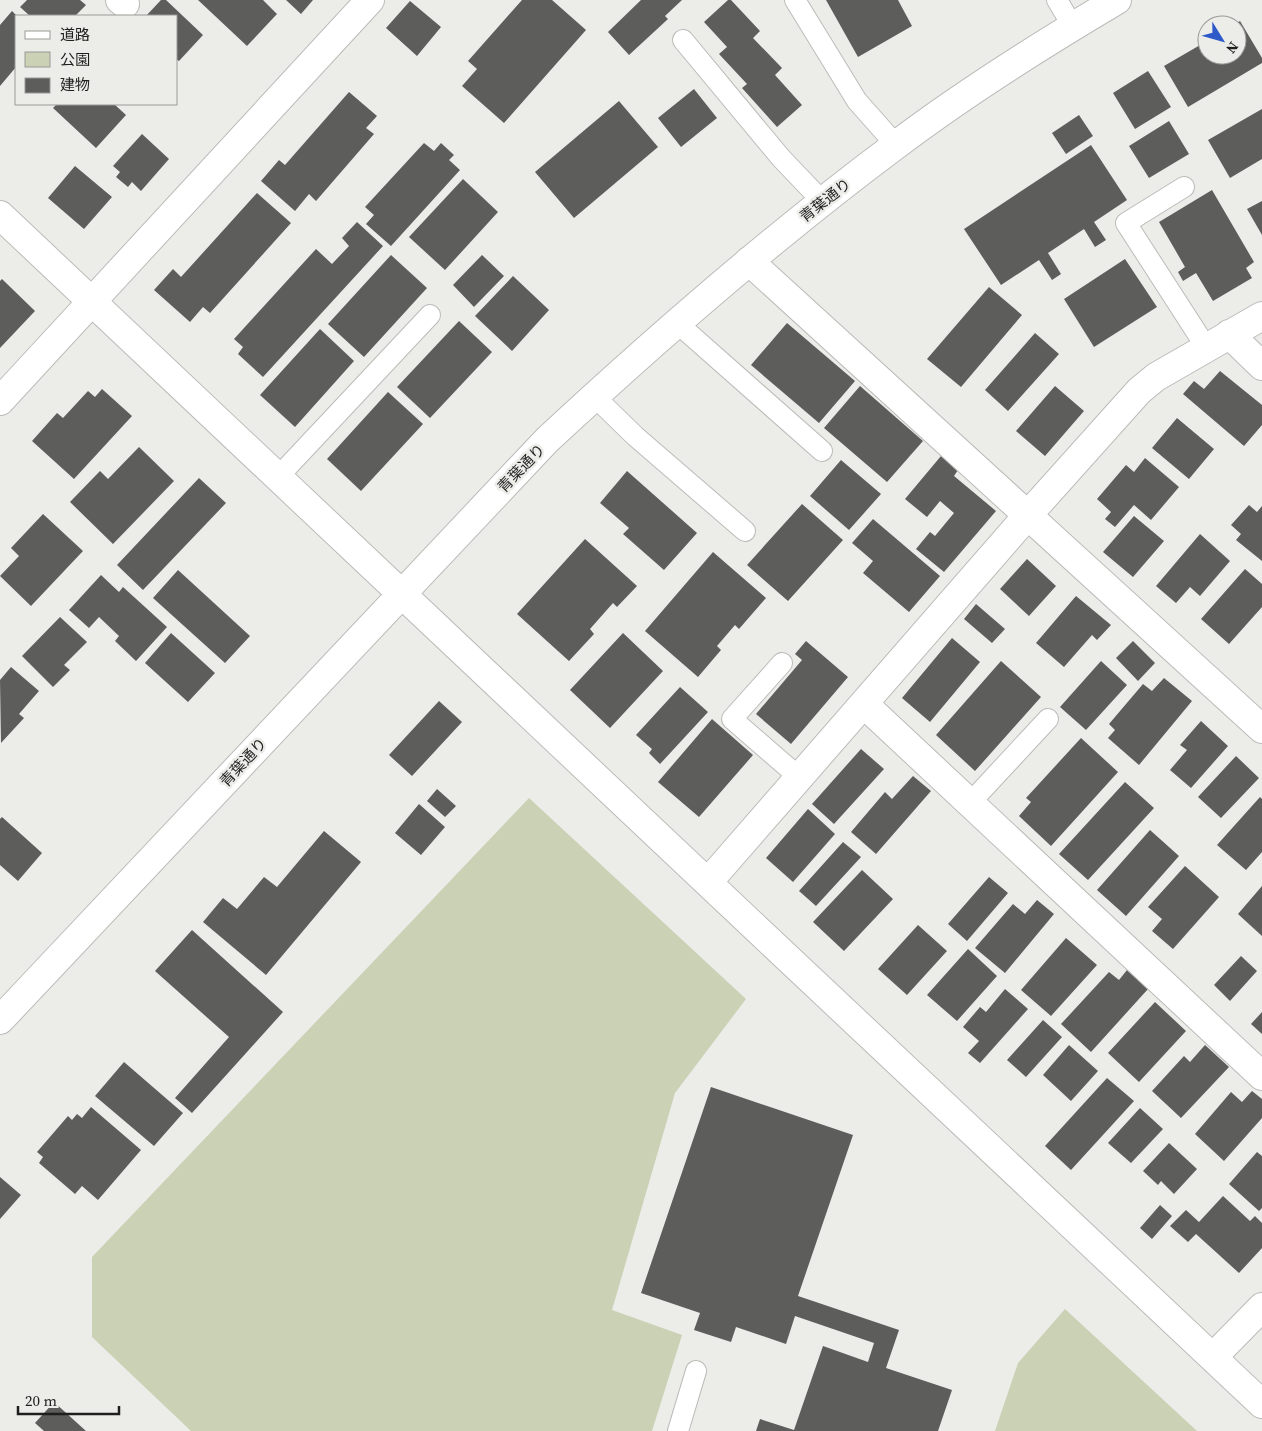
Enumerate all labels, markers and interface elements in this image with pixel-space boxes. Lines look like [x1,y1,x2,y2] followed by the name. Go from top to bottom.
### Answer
[15,15,178,105] legend
[1197,15,1247,65] north arrow
[60,24,90,45] text: 道路
[1221,38,1243,58] text: N
[60,49,90,70] text: 公園
[60,74,90,95] text: 建物
[795,173,855,227] street label: 青葉通り
[493,439,549,497] street label: 青葉通り
[215,733,271,791] street label: 青葉通り
[18,1384,119,1416] scale bar
[25,1390,57,1411] text: 20 m

